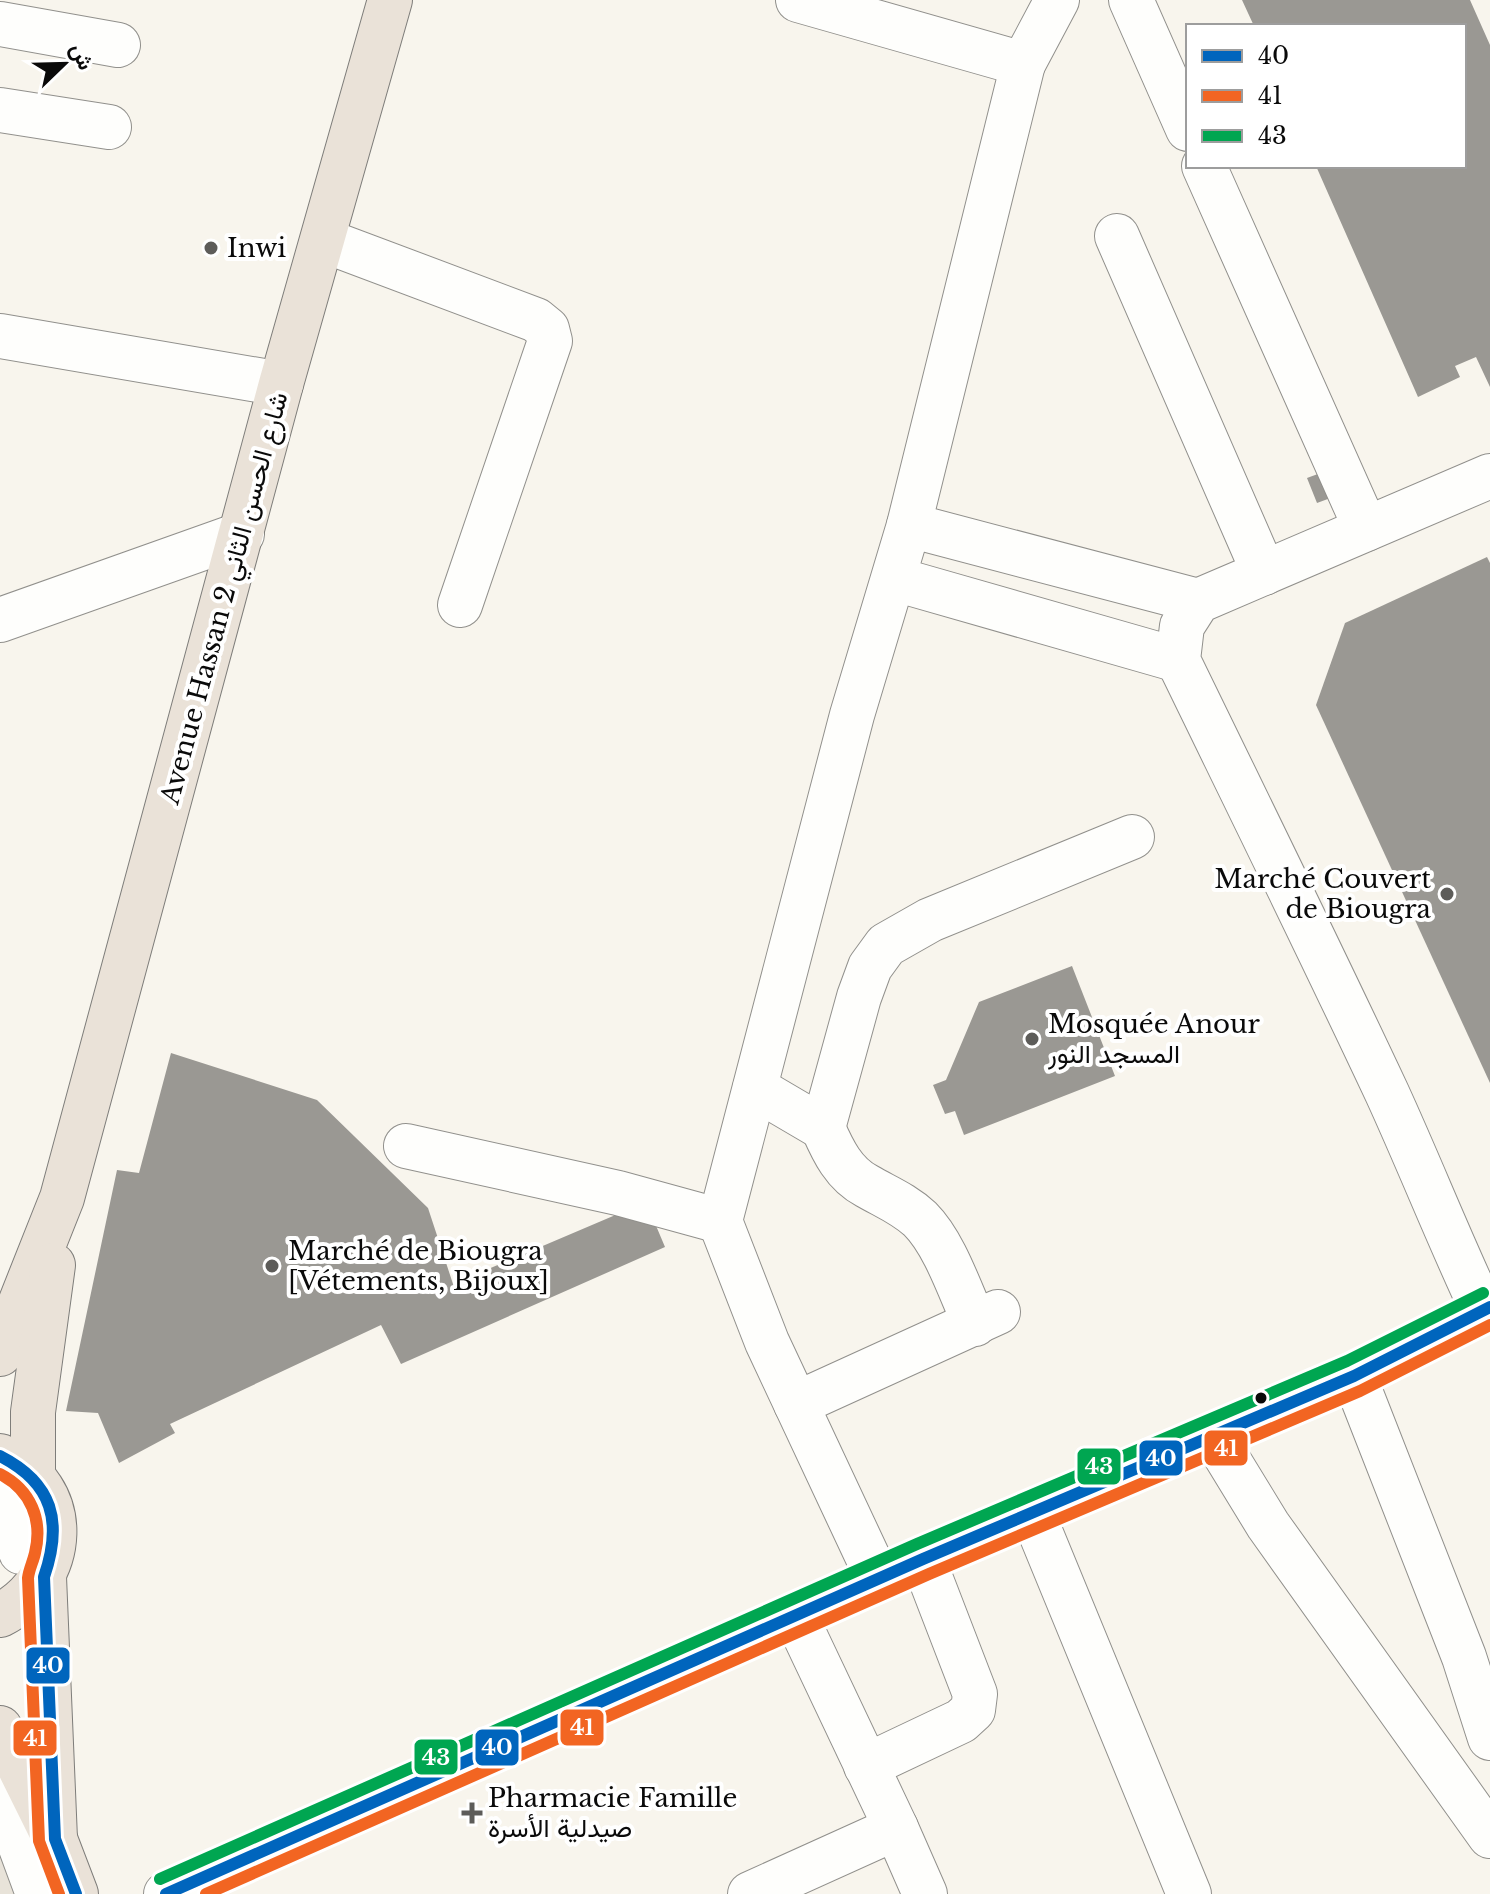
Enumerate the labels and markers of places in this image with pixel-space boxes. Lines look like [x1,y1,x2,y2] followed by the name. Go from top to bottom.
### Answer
[227,232,286,264] place label: Inwi
[202,239,220,257] marker: Inwi
[1214,863,1432,925] place label: Marché Couvert de Biougra
[1438,885,1456,903] marker: Marché Couvert de Biougra
[1047,1008,1260,1070] place label: Mosquée Anour المسجد النور
[1023,1030,1041,1048] marker: Mosquée Anour المسجد النور
[288,1235,549,1297] place label: Marché de Biougra [Vétements, Bijoux]
[263,1257,281,1275] marker: Marché de Biougra [Vétements, Bijoux]
[1253,1390,1269,1406] unlabelled marker
[488,1782,737,1844] place label: Pharmacie Famille صيدلية الأسرة
[463,1804,481,1822] marker: Pharmacie Famille صيدلية الأسرة

